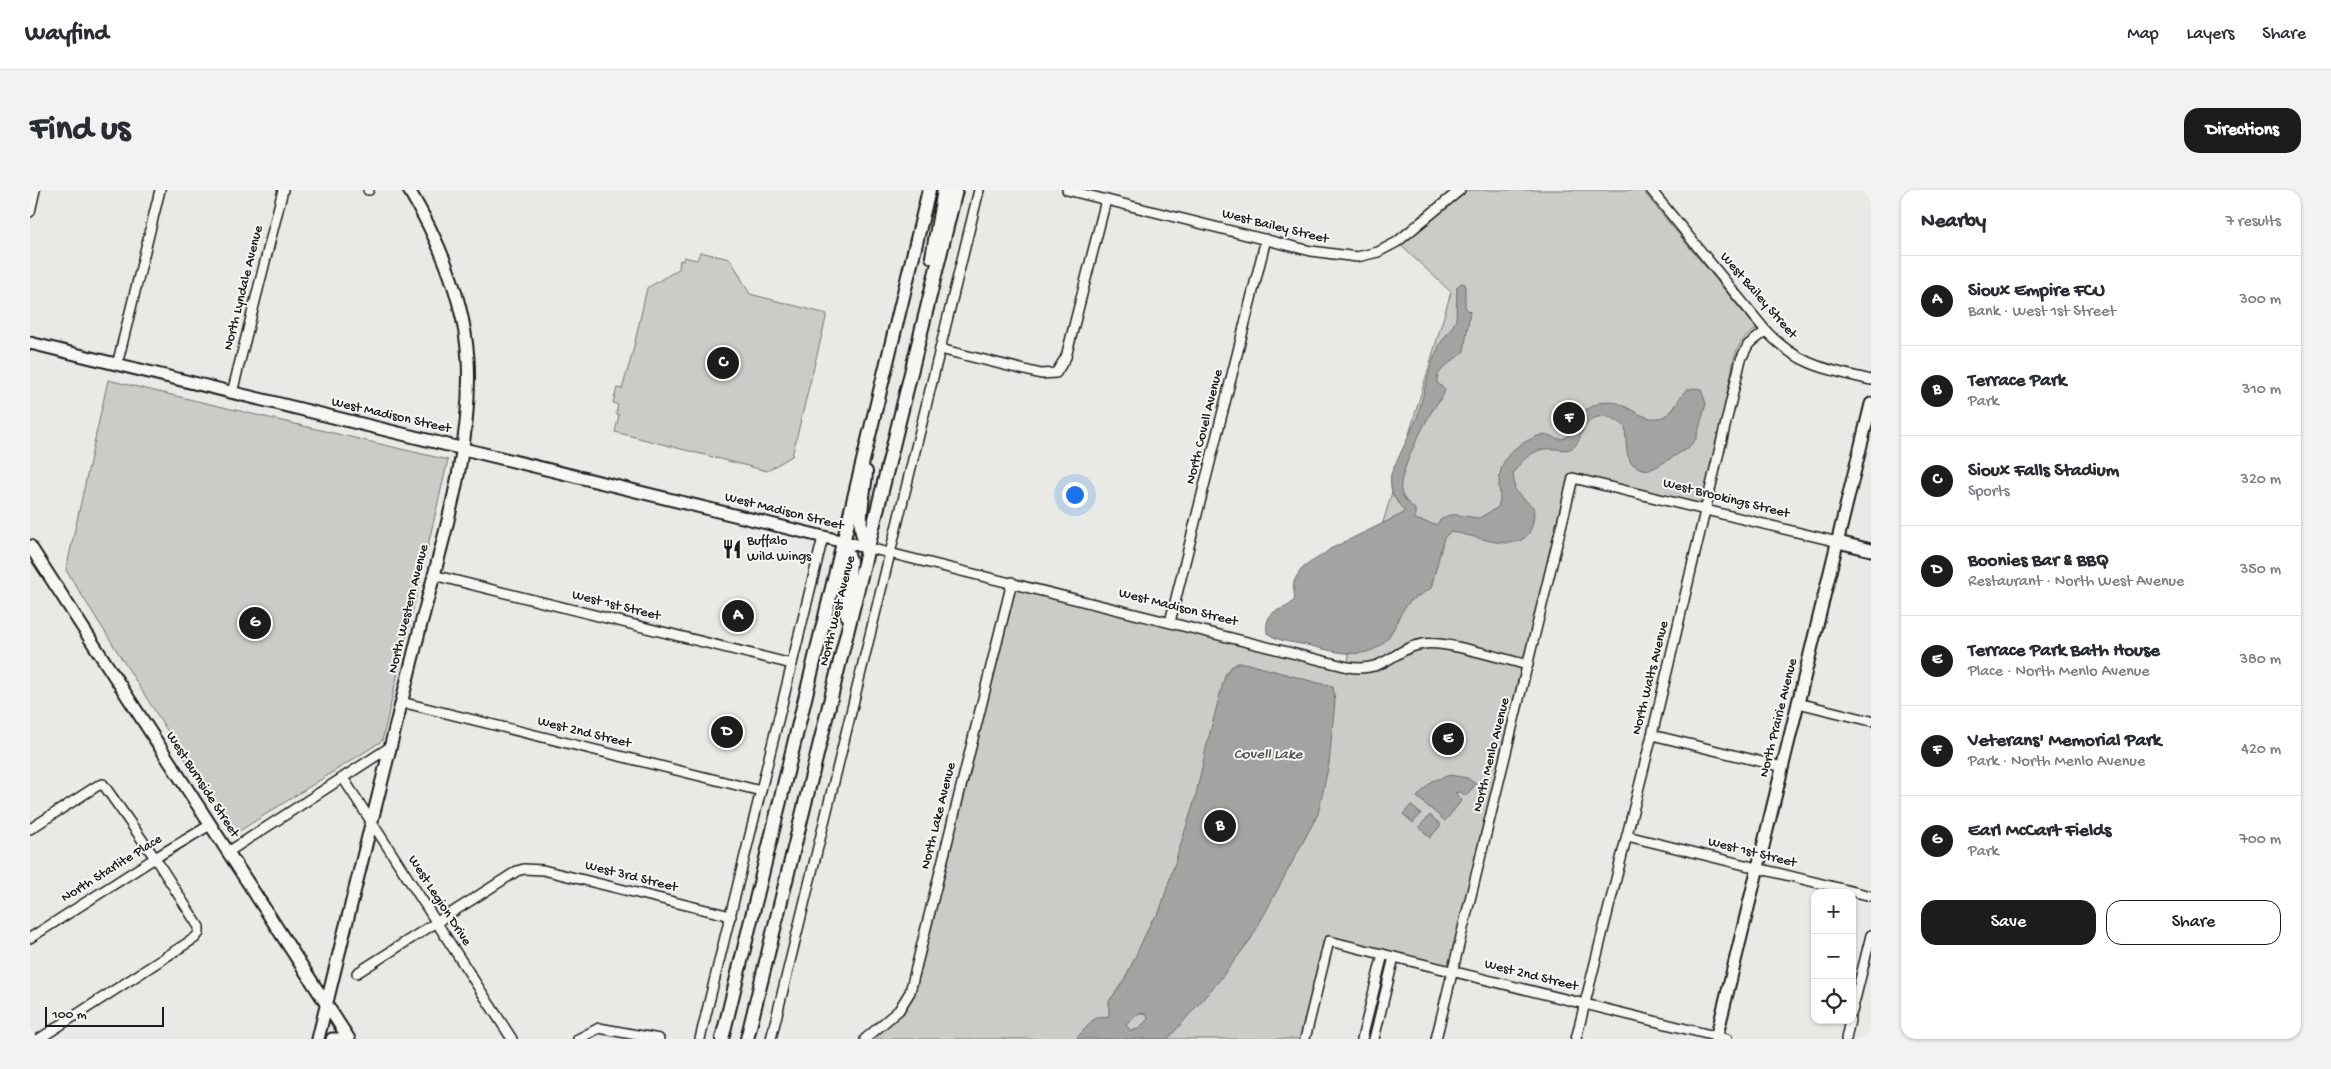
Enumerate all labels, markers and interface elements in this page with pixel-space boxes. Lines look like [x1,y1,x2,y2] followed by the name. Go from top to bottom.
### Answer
[25,20,109,49] text: Wayfind
[2127,24,2159,45] text: Map
[2187,24,2234,45] text: Layers
[2262,24,2306,45] text: Share
[2184,108,2301,153] button: Directions
[30,110,130,151] text: Find us
[1220,206,1331,249] street label: West Bailey Street
[1921,210,1986,235] text: Nearby
[2226,213,2281,232] text: 7 results
[220,223,268,352] street label: North Lyndale Avenue
[1716,249,1801,344] street label: West Bailey Street
[1968,280,2105,303] text: Sioux Empire FCU
[1932,291,1942,310] text: A
[2239,291,2281,310] text: 300 m
[1968,303,2116,322] text: Bank · West 1st Street
[707,344,739,382] pin: C
[1183,367,1228,486] street label: North Covell Avenue
[1968,370,2066,393] text: Terrace Park
[1933,381,1941,400] text: B
[2242,381,2281,400] text: 310 m
[1968,393,1999,412] text: Park
[330,394,453,438] street label: West Madison Street
[1553,399,1585,437] pin: F
[1968,460,2119,483] text: Sioux Falls Stadium
[1933,471,1941,490] text: C
[2241,471,2281,490] text: 320 m
[1661,475,1792,523] street label: West Brookings Street
[1062,482,1088,508] your location
[1968,483,2010,502] text: Sports
[723,489,846,535] street label: West Madison Street
[746,533,812,566] place label: Buffalo Wild Wings
[721,538,743,560] restaurant icon: Buffalo Wild Wings
[385,542,433,675] street label: North Western Avenue
[1968,550,2109,573] text: Boonies Bar & BBQ
[816,553,860,668] street label: North West Avenue
[1932,561,1942,580] text: D
[2240,561,2281,580] text: 350 m
[1968,573,2184,592] text: Restaurant · North West Avenue
[1117,585,1240,631] street label: West Madison Street
[570,587,663,626] street label: West 1st Street
[722,597,754,635] pin: A
[239,604,271,642] pin: G
[1629,618,1674,737] street label: North Walts Avenue
[1968,640,2160,663] text: Terrace Park Bath House
[1932,651,1942,670] text: E
[2240,651,2281,670] text: 380 m
[1756,656,1802,779] street label: North Prairie Avenue
[1968,663,2150,682] text: Place · North Menlo Avenue
[1470,695,1515,814] street label: North Menlo Avenue
[536,713,634,753] street label: West 2nd Street
[711,713,743,751] pin: D
[1432,720,1464,758] pin: E
[161,729,243,842] street label: West Burnside Street
[1968,730,2161,753] text: Veterans' Memorial Park
[1933,741,1941,760] text: F
[2241,741,2281,760] text: 420 m
[1234,746,1304,764] water label: Covell Lake
[1968,753,2145,772] text: Park · North Menlo Avenue
[917,760,961,871] street label: North Lake Avenue
[1204,807,1236,845] pin: B
[1968,820,2111,843] text: Earl McCart Fields
[58,831,166,907] street label: North Starlite Place
[1932,831,1942,850] text: G
[2239,831,2281,850] text: 700 m
[1706,834,1799,873] street label: West 1st Street
[1968,843,1999,862] text: Park
[403,853,475,950] street label: West Legion Drive
[583,857,680,897] street label: West 3rd Street
[1811,889,1856,1024] map controls
[1811,889,1856,934] button: +
[1921,900,2096,945] button: Save
[2106,900,2281,945] button: Share
[1811,934,1856,979] button: −
[1483,956,1581,996] street label: West 2nd Street
[1811,979,1856,1024] button: locate
[45,1004,164,1027] scale bar
[52,1007,87,1024] text: 100 m

